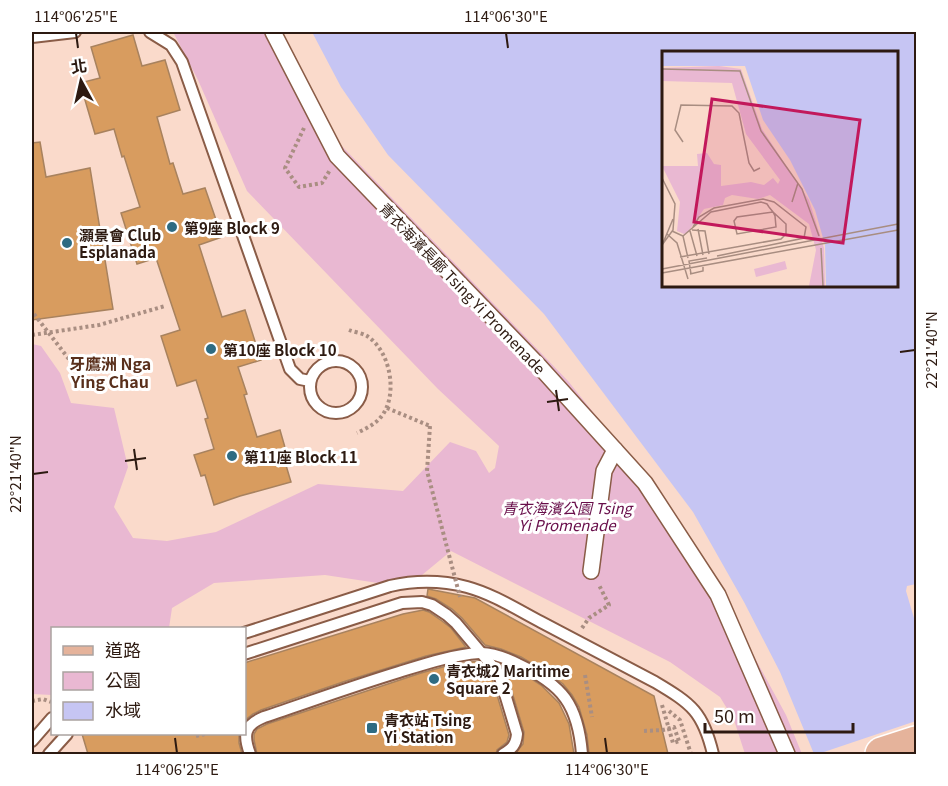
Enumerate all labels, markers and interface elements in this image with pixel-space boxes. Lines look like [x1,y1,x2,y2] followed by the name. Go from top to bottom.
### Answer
[34,5,118,26] text: 114°06'25"E
[464,5,548,26] text: 114°06'30"E
[51,51,111,111] north arrow
[662,51,897,286] inset map
[69,52,88,78] text: 北
[375,198,551,378] street label: 青衣海濱長廊 Tsing Yi Promenade
[184,217,280,238] place label: 第9座 Block 9
[165,220,179,234] marker: 第9座 Block 9
[79,224,161,262] place label: 灝景會 Club Esplanada
[60,236,74,250] marker: 灝景會 Club Esplanada
[920,311,941,389] text: 22°21'40"N
[223,339,337,360] place label: 第10座 Block 10
[204,342,218,356] marker: 第10座 Block 10
[69,351,151,393] district label: 牙鷹洲 Nga Ying Chau
[4,435,25,513] text: 22°21'40"N
[244,446,358,467] place label: 第11座 Block 11
[225,449,239,463] marker: 第11座 Block 11
[502,497,635,535] park label: 青衣海濱公園 Tsing Yi Promenade
[51,627,246,735] legend
[105,636,141,662] text: 道路
[446,660,570,698] place label: 青衣城2 Maritime Square 2
[105,666,141,692] text: 公園
[427,672,441,686] marker: 青衣城2 Maritime Square 2
[105,696,141,722] text: 水域
[705,696,854,734] scale bar
[714,702,755,728] text: 50 m
[383,709,471,747] place label: 青衣站 Tsing Yi Station
[365,721,379,735] marker: 青衣站 Tsing Yi Station
[135,758,219,779] text: 114°06'25"E
[565,758,649,779] text: 114°06'30"E

